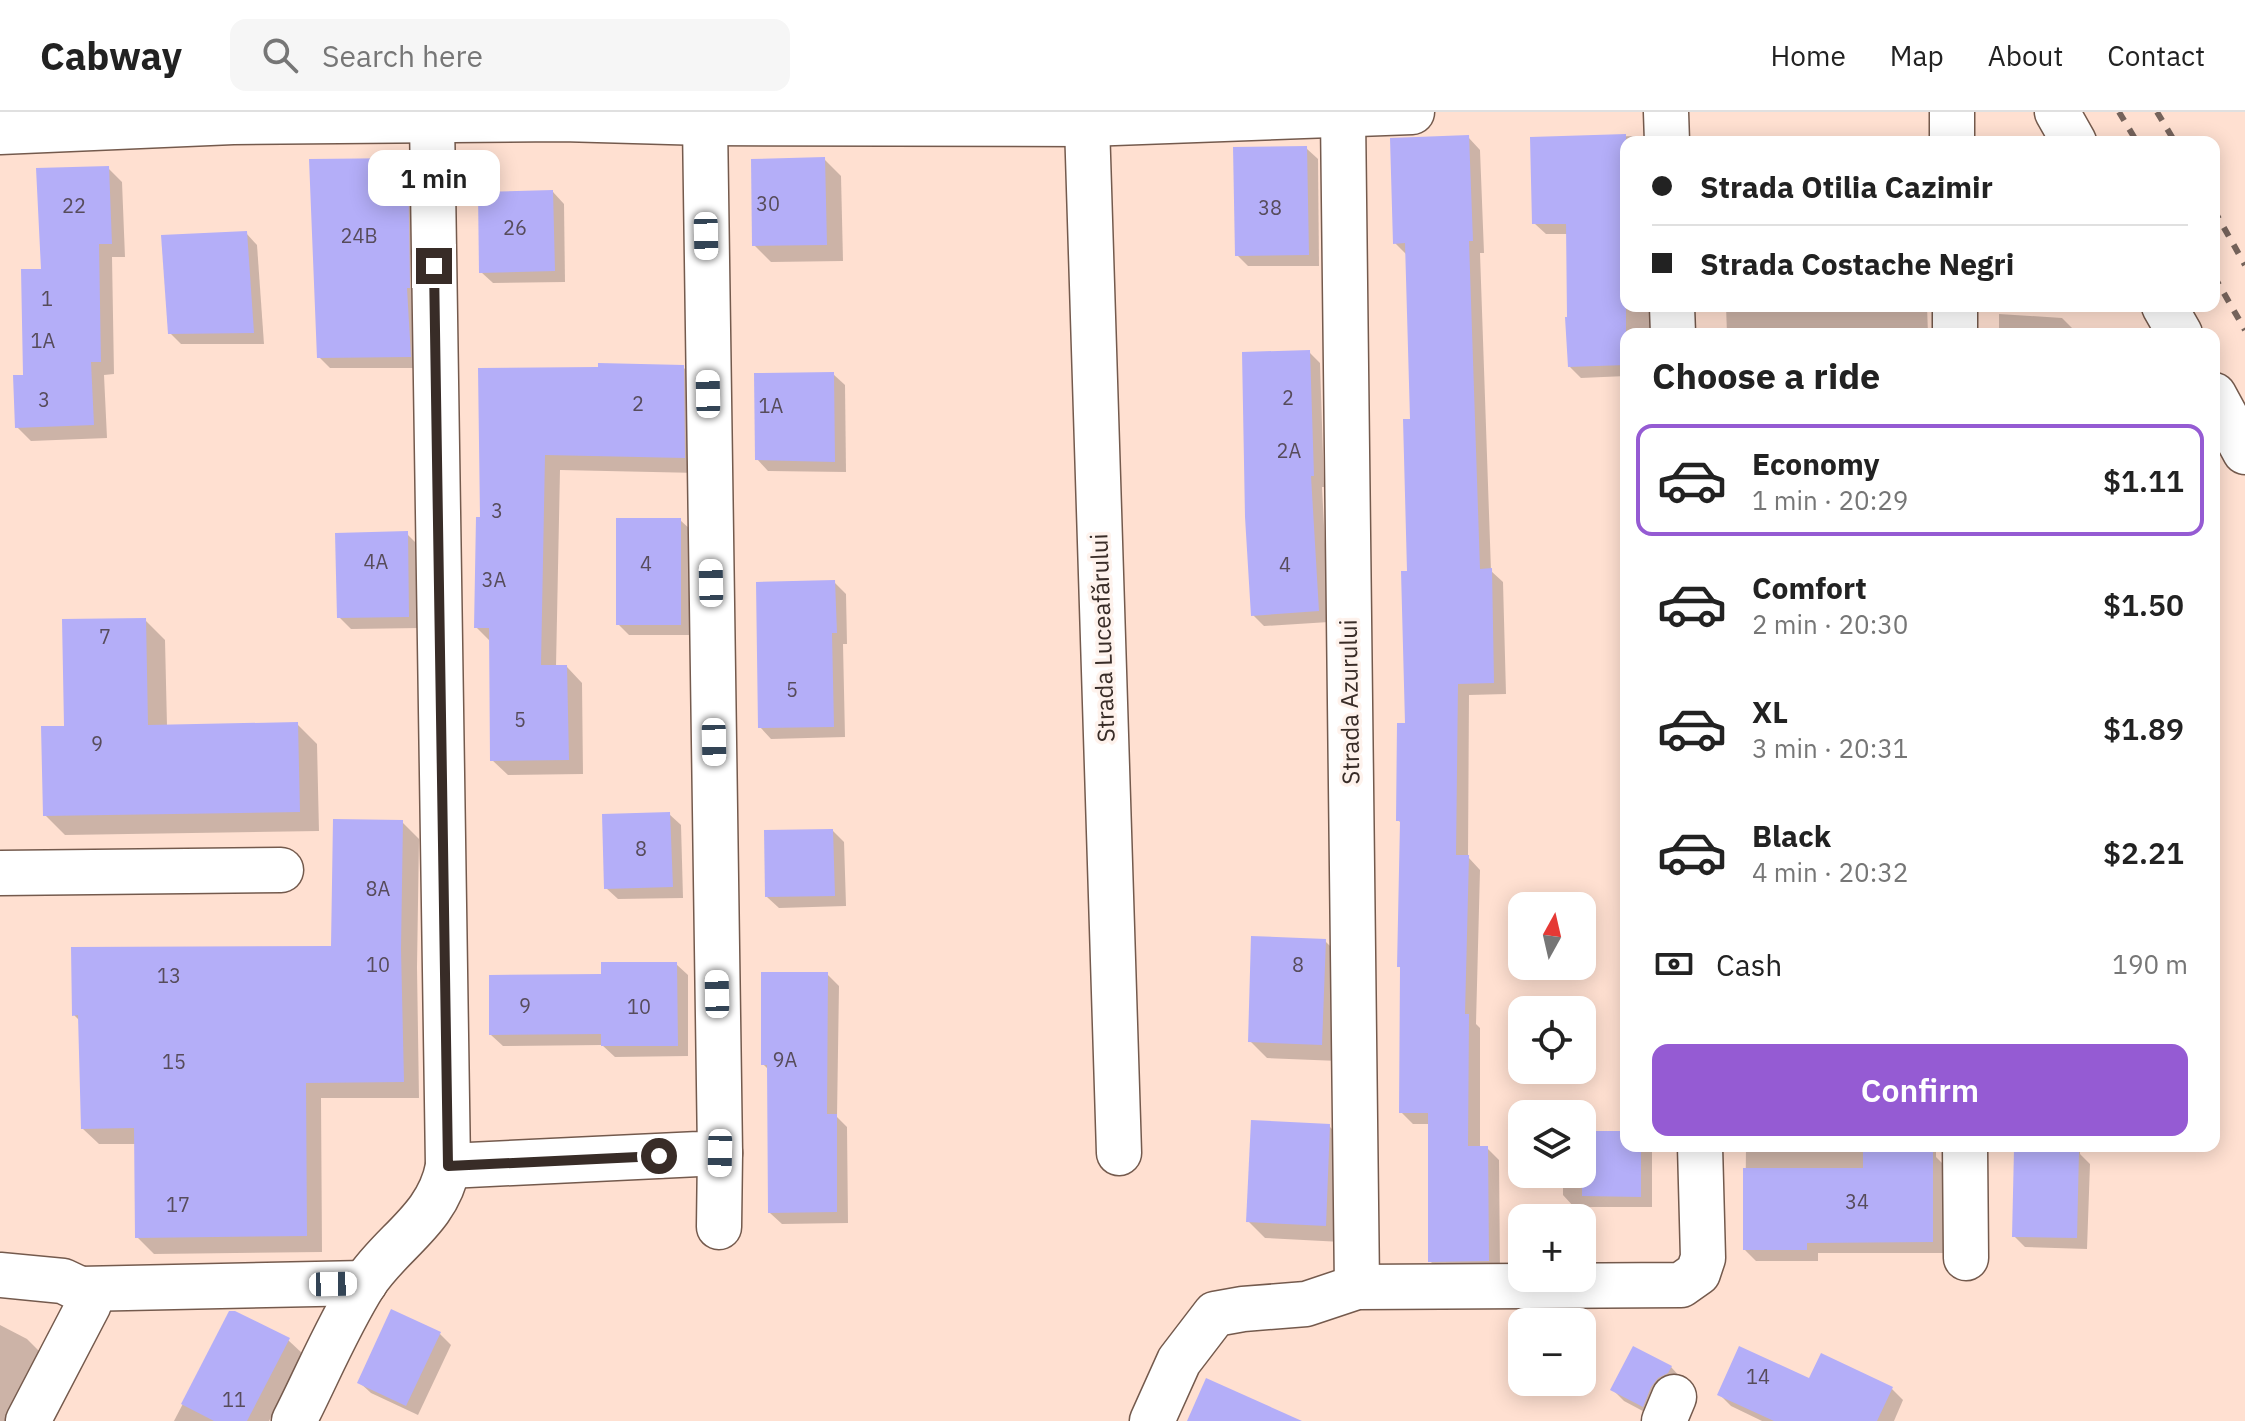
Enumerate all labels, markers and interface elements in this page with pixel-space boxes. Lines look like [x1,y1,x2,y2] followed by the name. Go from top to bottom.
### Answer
[230,19,790,91] search box
[40,31,182,80] text: Cabway
[258,33,302,77] icon: search
[322,36,483,75] text: Search here
[1770,37,1846,74] text: Home
[1890,37,1944,74] text: Map
[1988,37,2063,74] text: About
[2107,37,2205,74] text: Contact
[368,150,500,206] callout: 1 min
[400,161,468,195] text: 1 min
[1700,167,1993,206] text: Strada Otilia Cazimir
[756,190,780,217] house number: 30
[62,192,86,219] house number: 22
[1258,194,1282,221] house number: 38
[694,212,718,260] car
[503,214,527,241] house number: 26
[340,222,378,249] house number: 24B
[1700,244,2014,283] text: Strada Costache Negri
[416,248,452,284] route end
[41,285,53,312] house number: 1
[31,327,56,354] house number: 1A
[1652,352,1880,399] text: Choose a ride
[696,370,720,418] car
[1282,384,1294,411] house number: 2
[38,386,50,413] house number: 3
[632,390,644,417] house number: 2
[759,392,784,419] house number: 1A
[1277,437,1302,464] house number: 2A
[1656,444,1728,516] icon: car
[1752,444,1880,483] text: Economy
[2103,461,2184,500] text: $1.11
[1752,483,1908,517] text: 1 min · 20:29
[491,497,503,524] house number: 3
[1082,533,1122,743] street label: Strada Luceafǎrului
[364,548,389,575] house number: 4A
[640,550,652,577] house number: 4
[1279,551,1291,578] house number: 4
[699,559,723,607] car
[482,566,507,593] house number: 3A
[1656,568,1728,640] icon: car
[1752,568,1867,607] text: Comfort
[2103,585,2184,624] text: $1.50
[1752,607,1908,641] text: 2 min · 20:30
[1332,619,1366,785] street label: Strada Azurului
[99,623,111,650] house number: 7
[786,676,798,703] house number: 5
[1656,692,1728,764] icon: car
[1752,692,1788,731] text: XL
[514,706,526,733] house number: 5
[2103,709,2184,748] text: $1.89
[702,718,726,766] car
[91,730,103,757] house number: 9
[1752,731,1908,765] text: 3 min · 20:31
[1656,816,1728,888] icon: car
[1752,816,1831,855] text: Black
[2103,833,2184,872] text: $2.21
[635,835,647,862] house number: 8
[1752,855,1908,889] text: 4 min · 20:32
[366,875,391,902] house number: 8A
[1508,892,1596,980] north arrow
[1508,892,1596,1396] map controls
[1652,942,1696,986] icon: cash
[1716,945,1782,984] text: Cash
[2112,947,2188,981] text: 190 m
[366,951,390,978] house number: 10
[1292,951,1304,978] house number: 8
[157,962,181,989] house number: 13
[705,970,729,1018] car
[519,992,531,1019] house number: 9
[627,993,651,1020] house number: 10
[1508,996,1596,1084] button: locate
[1652,1044,2188,1136] button: Confirm
[773,1046,798,1073] house number: 9A
[162,1048,186,1075] house number: 15
[1508,1100,1596,1188] button: layers
[708,1129,732,1177] car
[641,1138,677,1174] route start
[1845,1188,1869,1215] house number: 34
[166,1191,190,1218] house number: 17
[1508,1204,1596,1292] button: +
[309,1272,357,1296] car
[1508,1308,1596,1396] button: −
[1746,1363,1770,1390] house number: 14
[222,1386,246,1413] house number: 11

